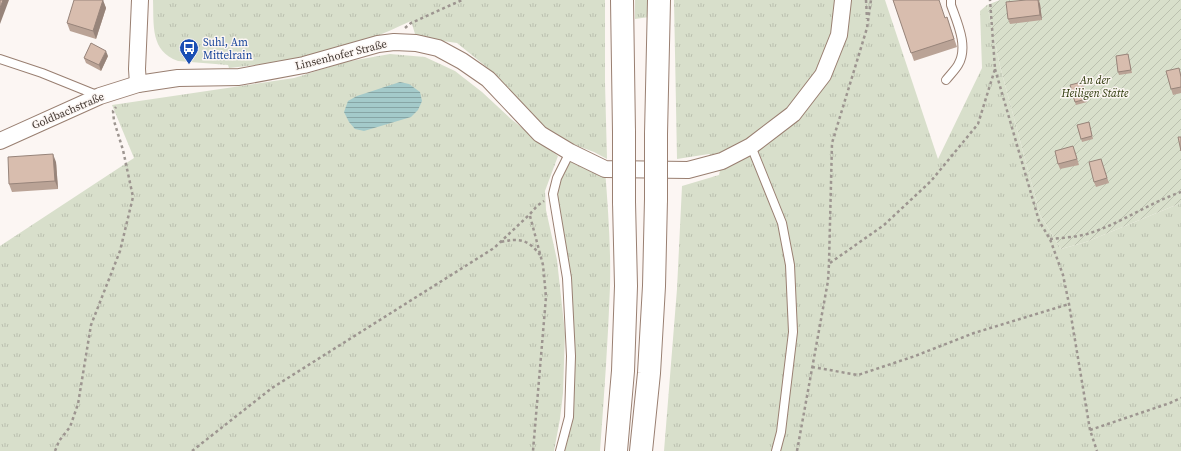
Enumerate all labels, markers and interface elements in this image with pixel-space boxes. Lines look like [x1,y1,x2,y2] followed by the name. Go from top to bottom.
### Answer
[203,35,253,63] place label: Suhl, Am Mittelrain
[294,36,389,74] street label: Linsenhofer Straße
[178,37,200,65] bus stop icon: Suhl, Am Mittelrain
[1061,73,1129,101] park label: An der Heiligen Stätte
[29,89,107,133] street label: Goldbachstraße

